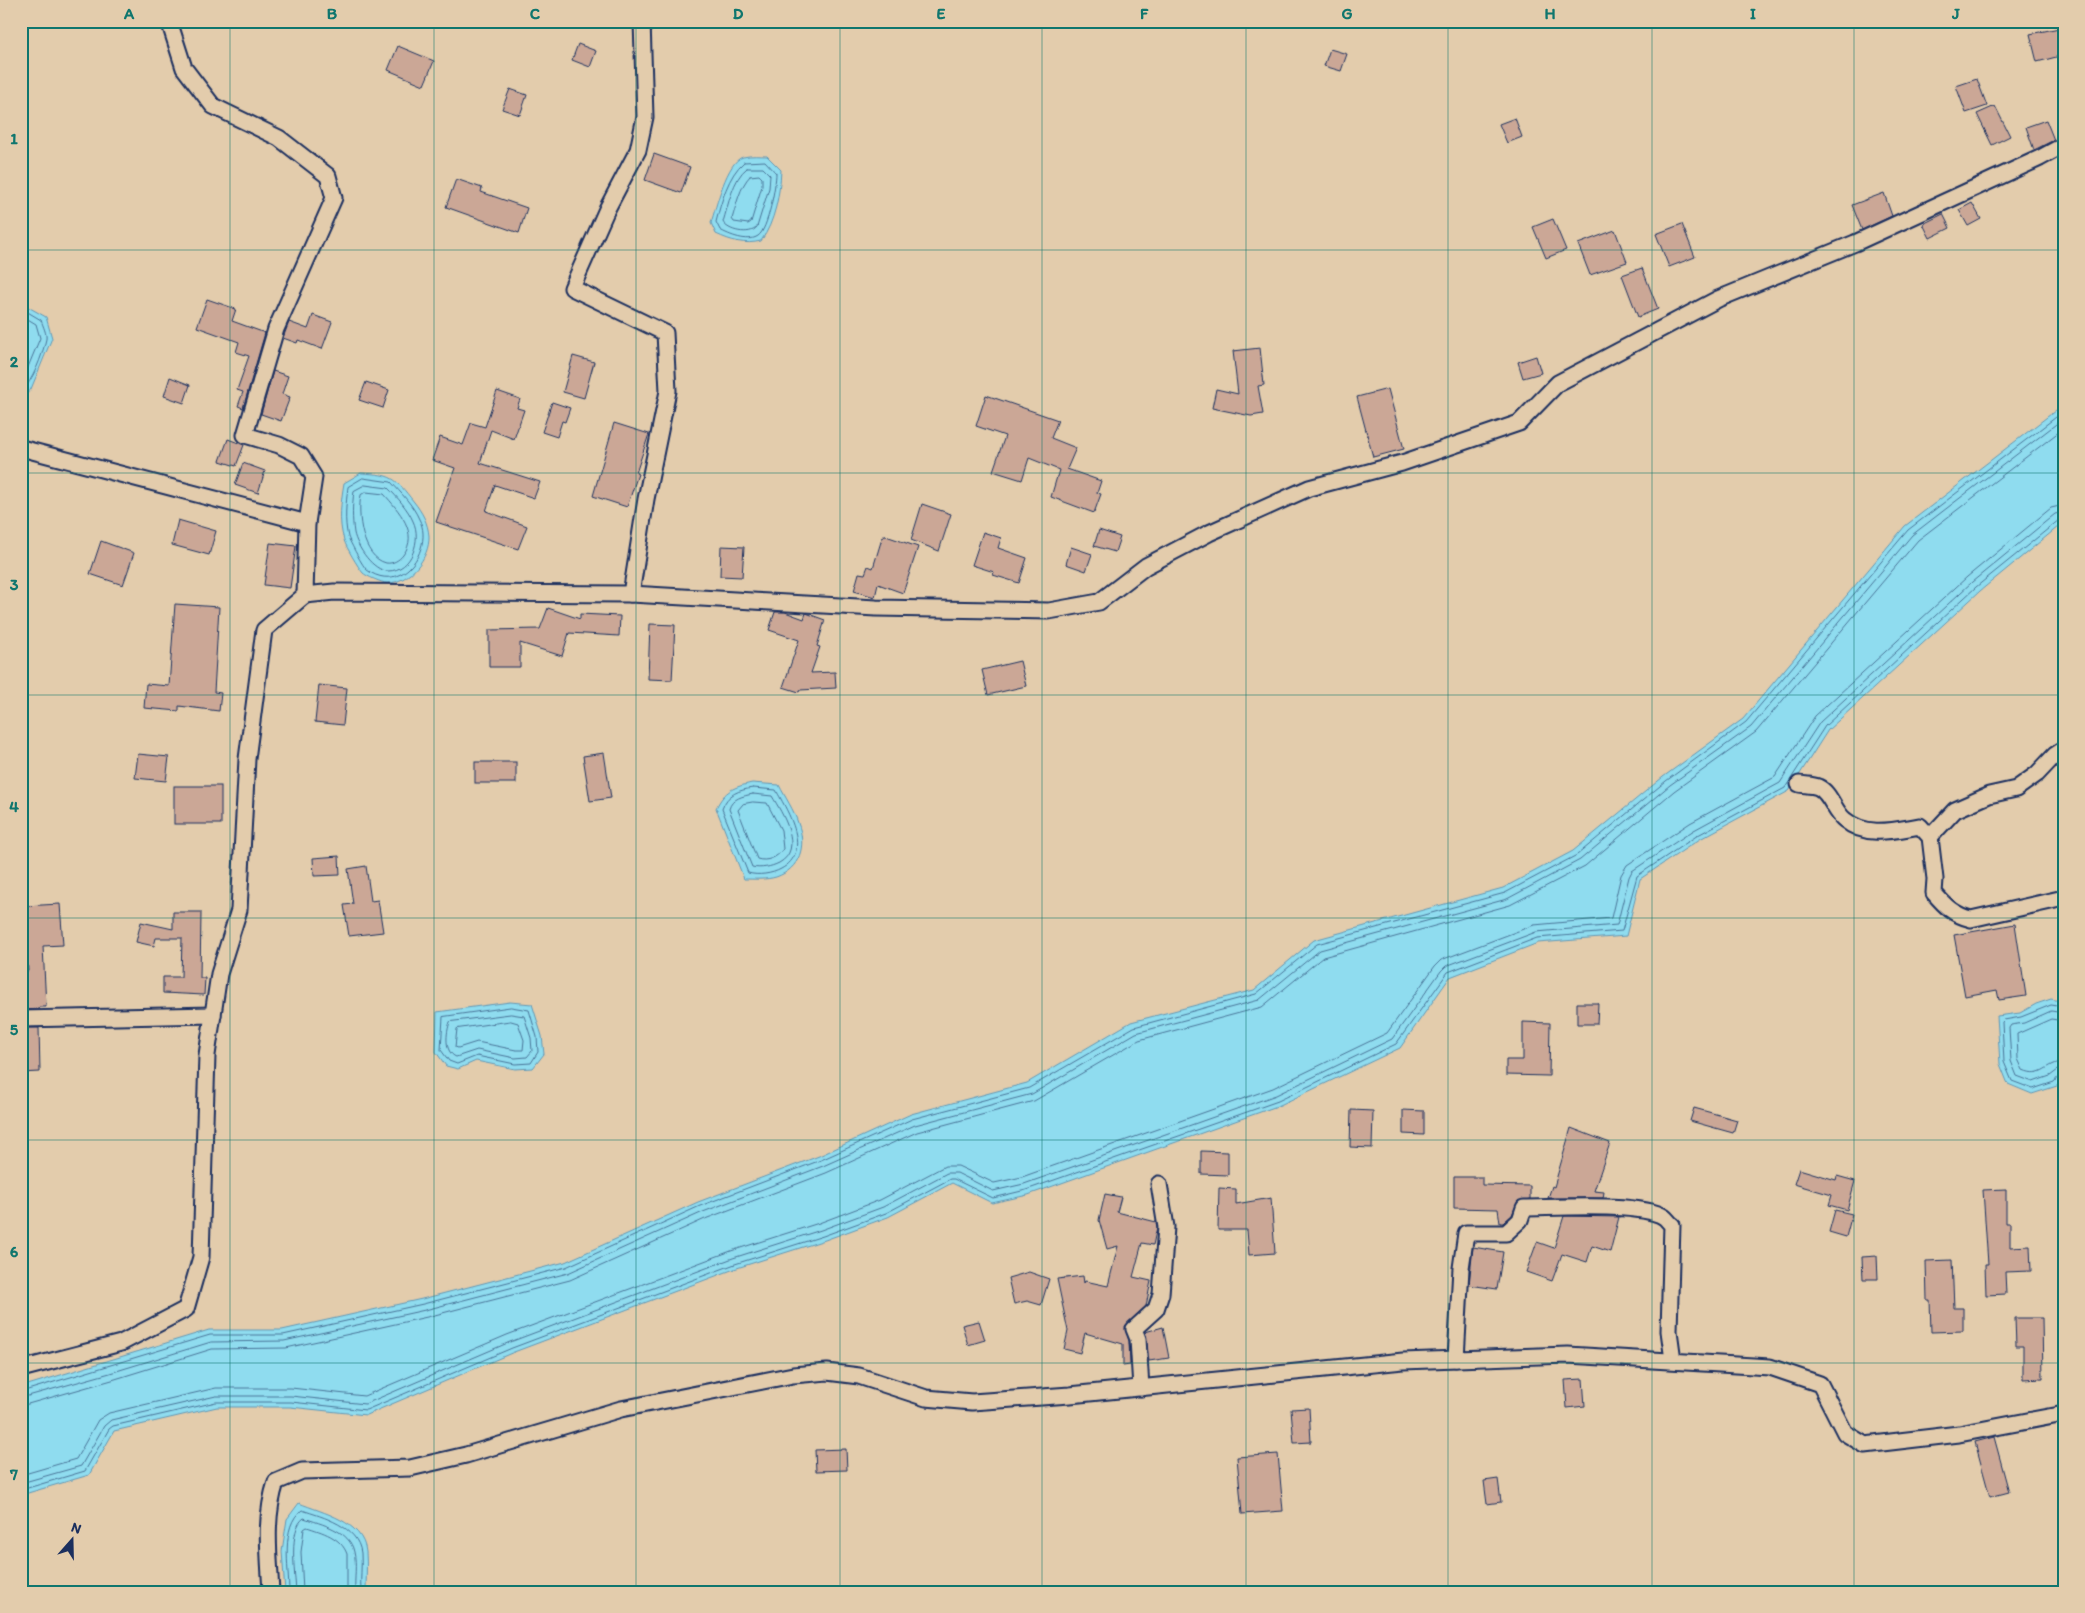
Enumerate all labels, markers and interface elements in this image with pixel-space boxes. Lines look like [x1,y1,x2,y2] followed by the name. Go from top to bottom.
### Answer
[123,4,135,23] text: A
[327,4,338,23] text: B
[530,4,541,23] text: C
[733,4,744,23] text: D
[937,4,946,23] text: E
[1140,4,1149,23] text: F
[1341,4,1353,23] text: G
[1544,4,1556,23] text: H
[1750,4,1756,23] text: I
[1951,4,1960,23] text: J
[10,129,18,148] text: 1
[10,352,19,371] text: 2
[10,575,19,594] text: 3
[9,797,19,816] text: 4
[10,1020,19,1039] text: 5
[10,1242,19,1261] text: 6
[9,1465,18,1484] text: 7
[48,1516,98,1566] north arrow
[69,1519,84,1538] text: N

